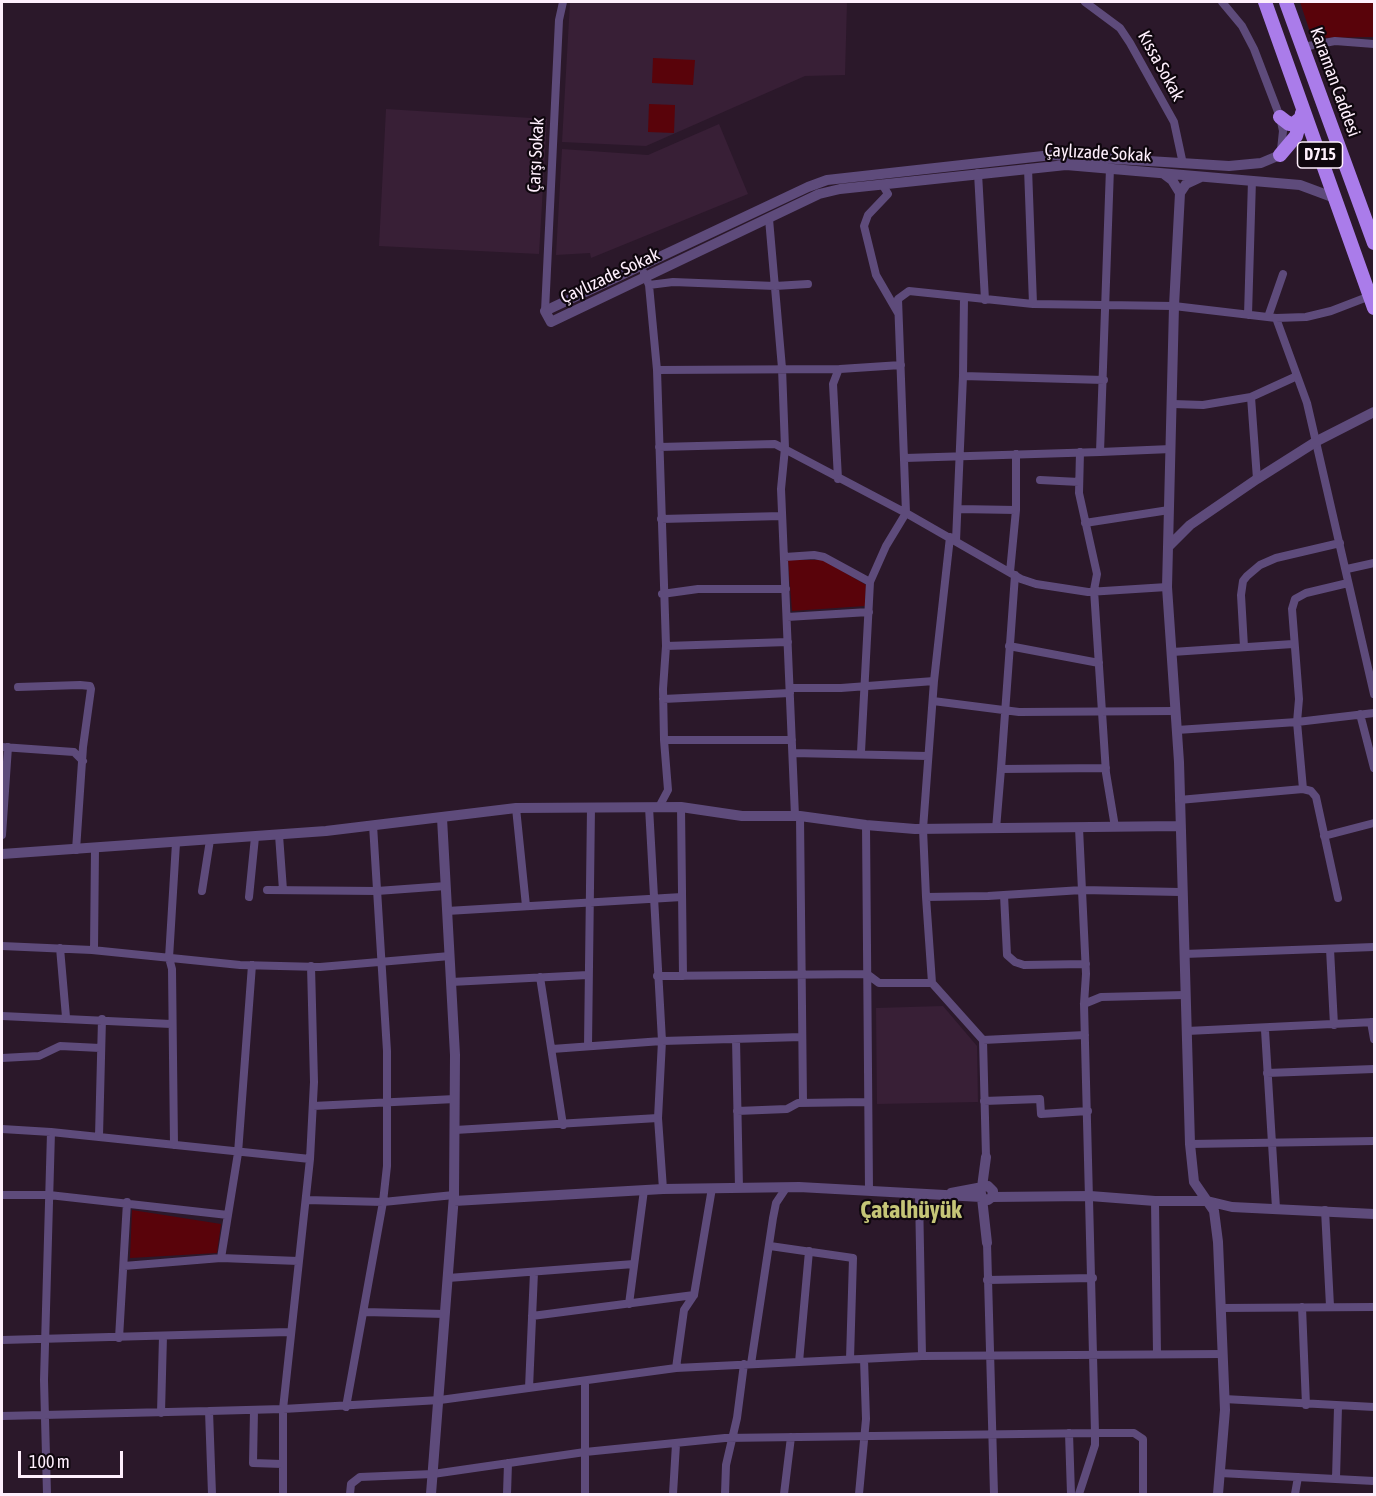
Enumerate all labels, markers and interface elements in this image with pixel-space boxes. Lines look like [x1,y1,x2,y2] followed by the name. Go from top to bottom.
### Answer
[1305,24,1365,140] street label: Karaman Caddesi
[1133,27,1189,105] street label: Kıssa Sokak
[523,117,549,193] street label: Çarşı Sokak
[1044,139,1152,167] street label: Çaylızade Sokak
[1298,142,1342,168] road number: D715
[557,244,663,308] street label: Çaylızade Sokak
[860,1196,962,1224] district label: Çatalhüyük
[21,1439,126,1477] scale bar
[29,1451,70,1472] text: 100 m

